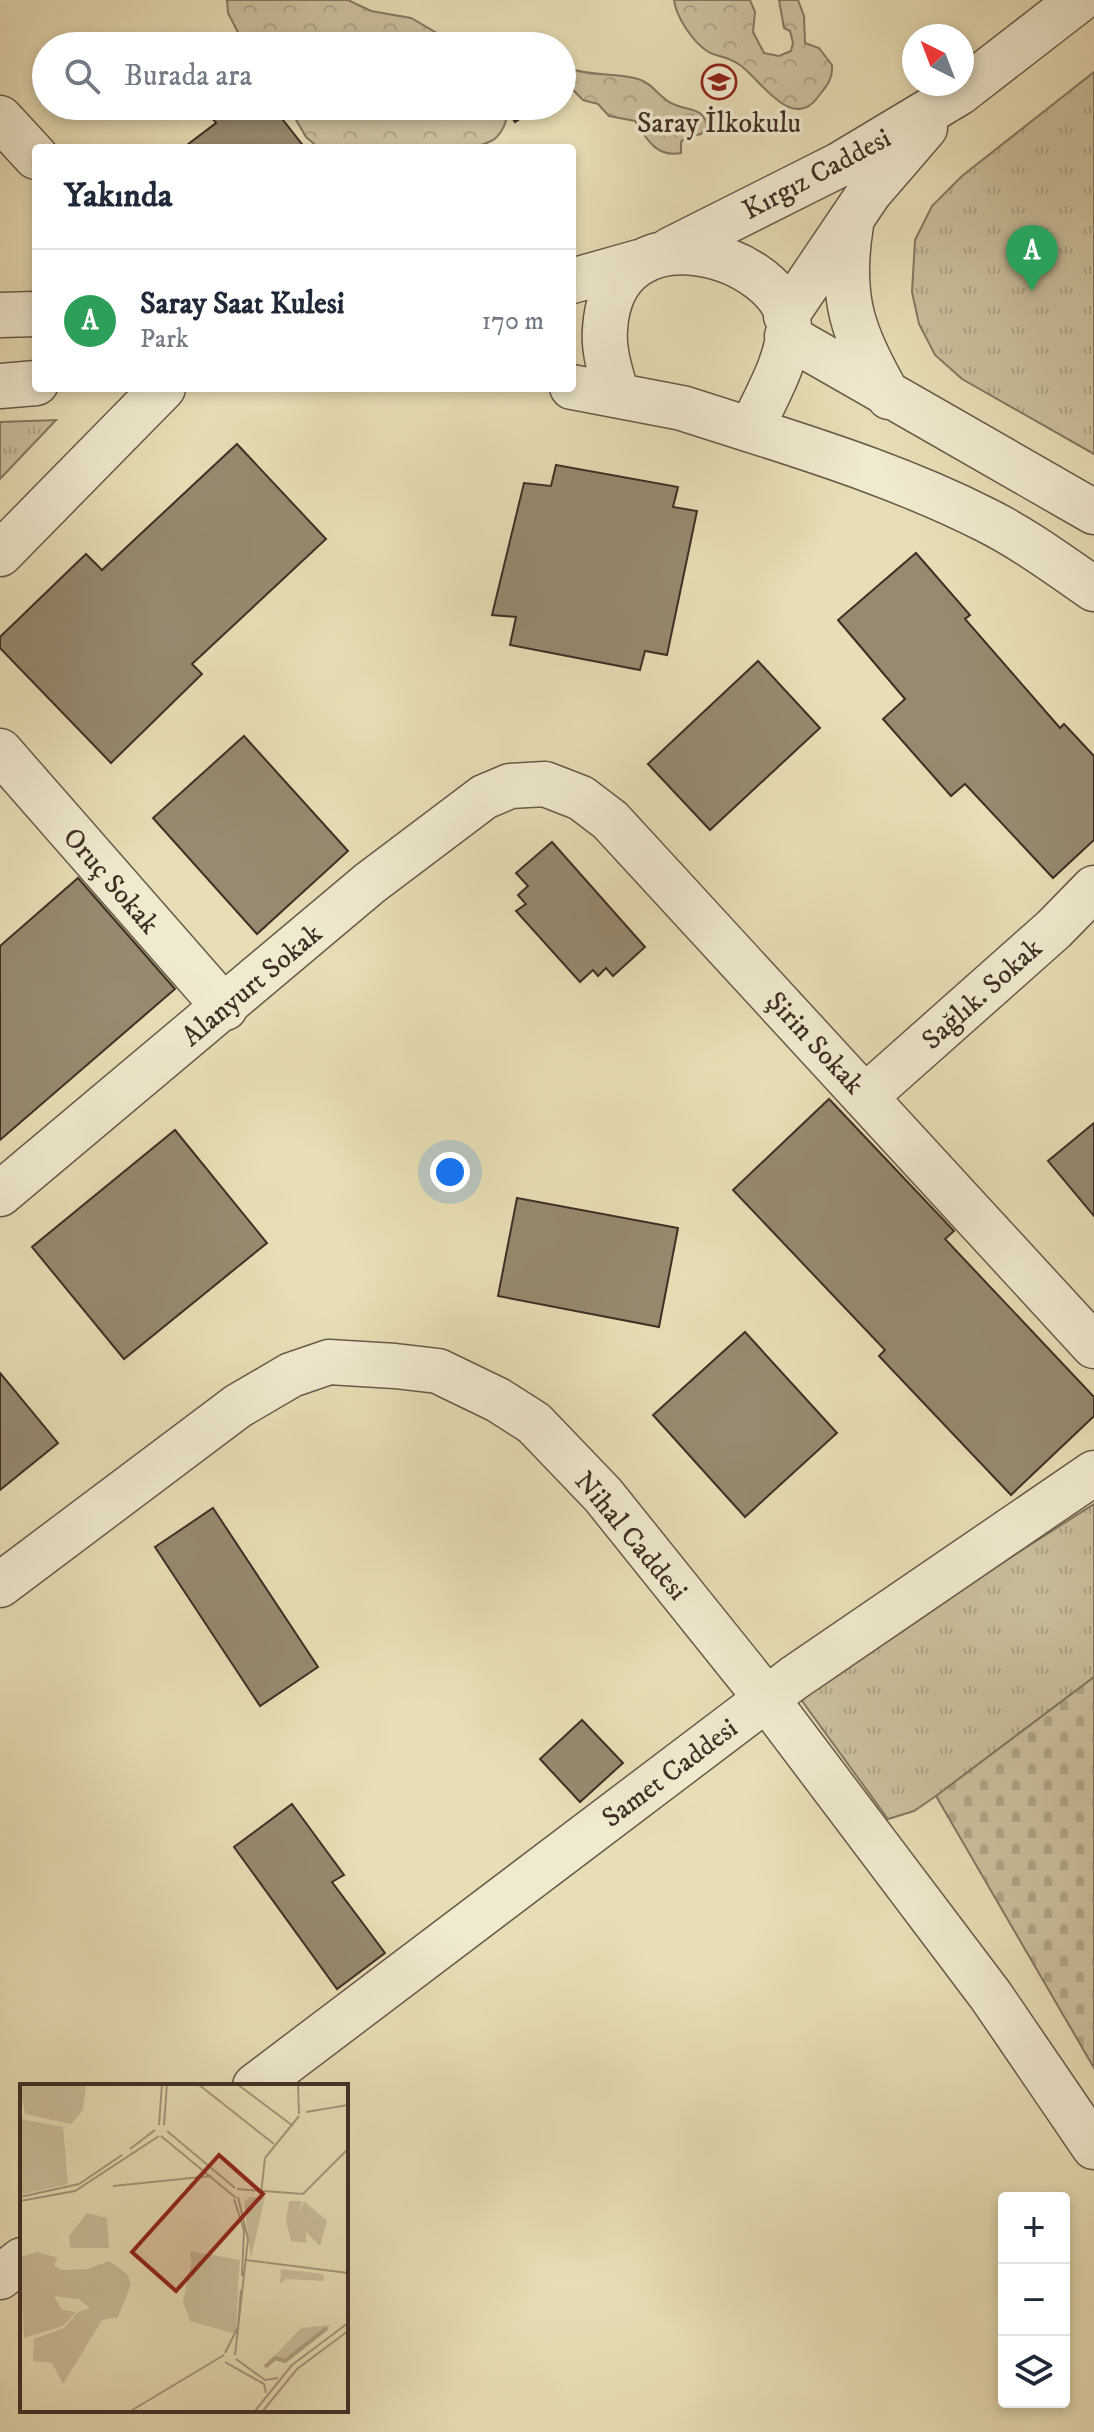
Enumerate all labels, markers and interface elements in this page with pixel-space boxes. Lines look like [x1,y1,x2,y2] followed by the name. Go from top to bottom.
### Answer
[902,24,974,96] north arrow
[32,32,576,120] search box
[60,54,104,98] icon: search
[124,58,252,95] text: Burada ara
[700,63,738,101] school or university icon: Saray İlkokulu
[637,106,801,141] place label: Saray İlkokulu
[737,121,897,228] street label: Kırgız Caddesi
[64,175,172,217] text: Yakında
[1006,225,1058,291] pin: A
[140,286,345,323] text: Saray Saat Kulesi
[82,305,98,338] text: A
[482,305,544,338] text: 170 m
[140,323,189,356] text: Park
[55,821,167,941] street label: Oruç Sokak
[175,916,329,1054] street label: Alanyurt Sokak
[914,931,1050,1057] street label: Sağlık. Sokak
[758,984,871,1102] street label: Şirin Sokak
[430,1152,470,1192] your location
[567,1464,695,1608] street label: Nihal Caddesi
[595,1711,745,1836] street label: Samet Caddesi
[20,2084,348,2412] inset map
[998,2192,1070,2408] map controls
[998,2192,1070,2264] button: +
[998,2264,1070,2336] button: −
[998,2336,1070,2408] button: layers

